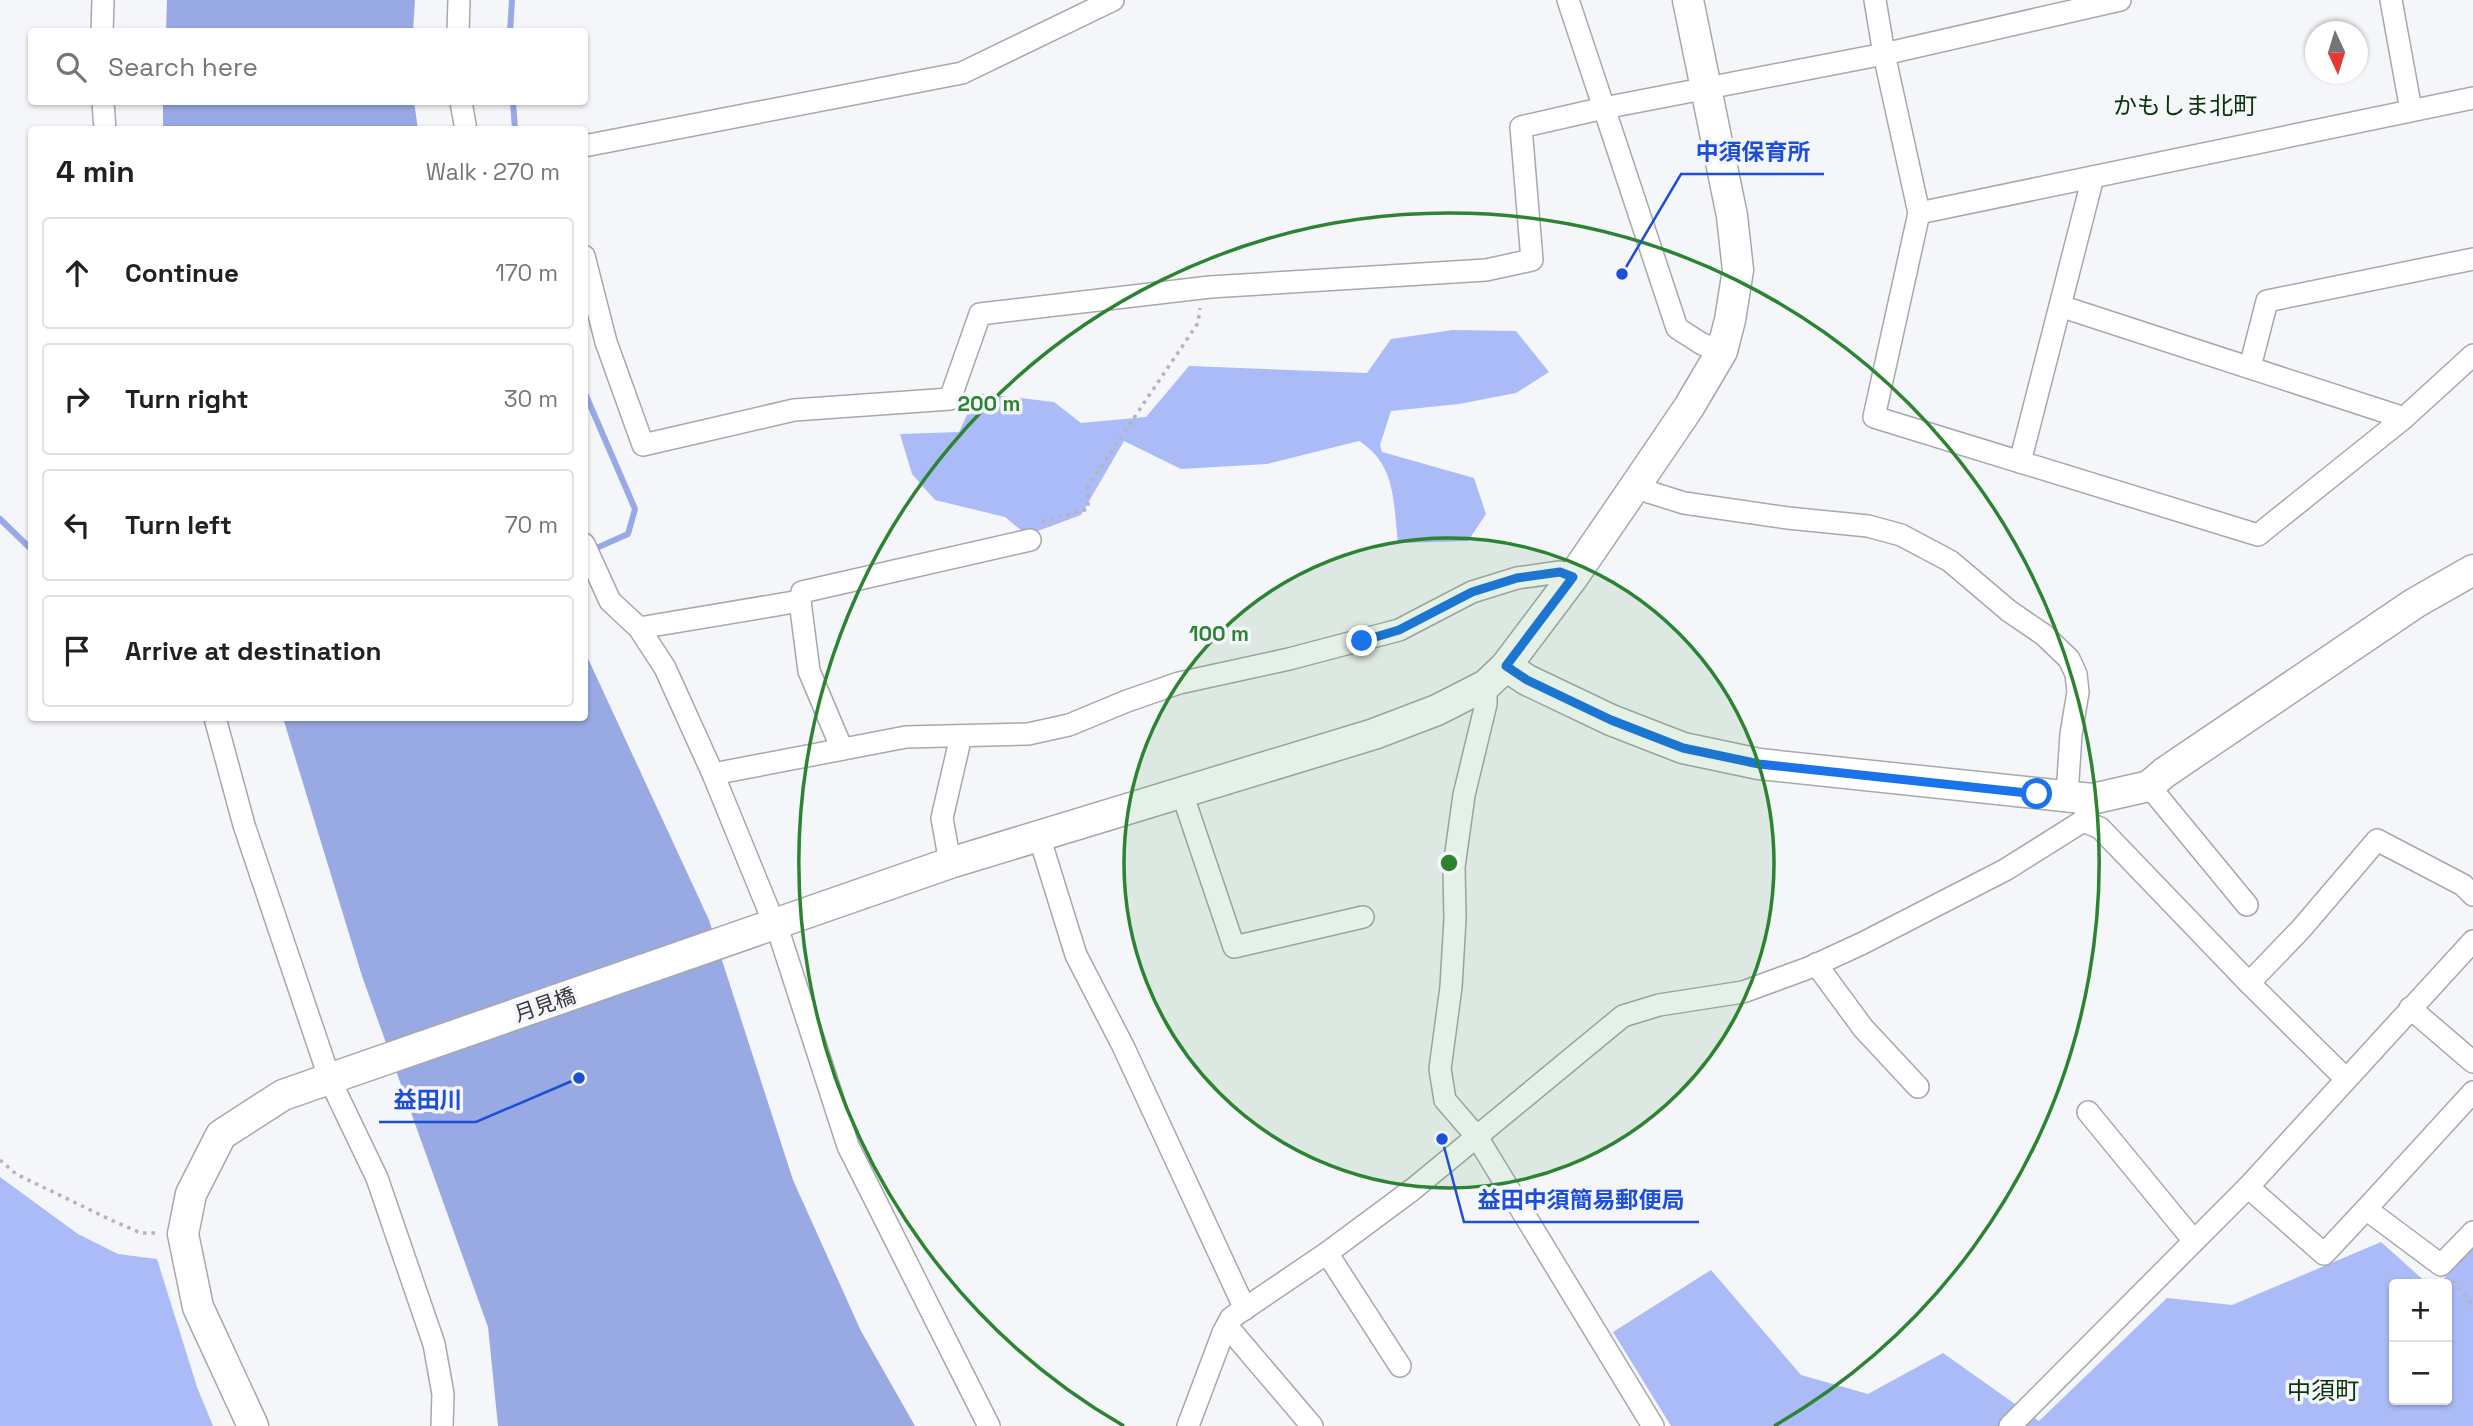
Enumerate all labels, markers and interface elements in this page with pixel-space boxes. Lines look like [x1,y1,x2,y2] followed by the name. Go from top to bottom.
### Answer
[2305,21,2368,84] north arrow
[28,28,588,105] search box
[52,48,90,86] icon: search
[108,50,258,84] text: Search here
[2113,90,2257,121] district label: かもしま北町
[1681,130,1824,174] callout: 中須保育所
[1696,137,1811,167] text: 中須保育所
[56,152,135,191] text: 4 min
[426,157,560,187] text: Walk · 270 m
[58,254,96,292] icon: ahead
[125,256,239,290] text: Continue
[495,258,558,288] text: 170 m
[58,380,96,418] icon: right
[125,382,249,416] text: Turn right
[504,384,558,414] text: 30 m
[958,390,1020,417] text: 200 m
[58,506,96,544] icon: left
[125,508,232,542] text: Turn left
[505,510,558,540] text: 70 m
[1189,620,1249,647] text: 100 m
[1346,625,1377,656] route end
[58,632,96,670] icon: arrive
[125,634,382,668] text: Arrive at destination
[2021,778,2052,809] route start
[1437,851,1461,875] centre of rings
[511,982,579,1028] street label: 月見橋
[379,1078,476,1122] callout: 益田川
[394,1085,463,1115] text: 益田川
[1464,1178,1699,1222] callout: 益田中須簡易郵便局
[1478,1185,1685,1215] text: 益田中須簡易郵便局
[2389,1279,2452,1405] map controls
[2389,1279,2452,1342] button: +
[2389,1342,2452,1405] button: −
[2287,1375,2359,1406] district label: 中須町

